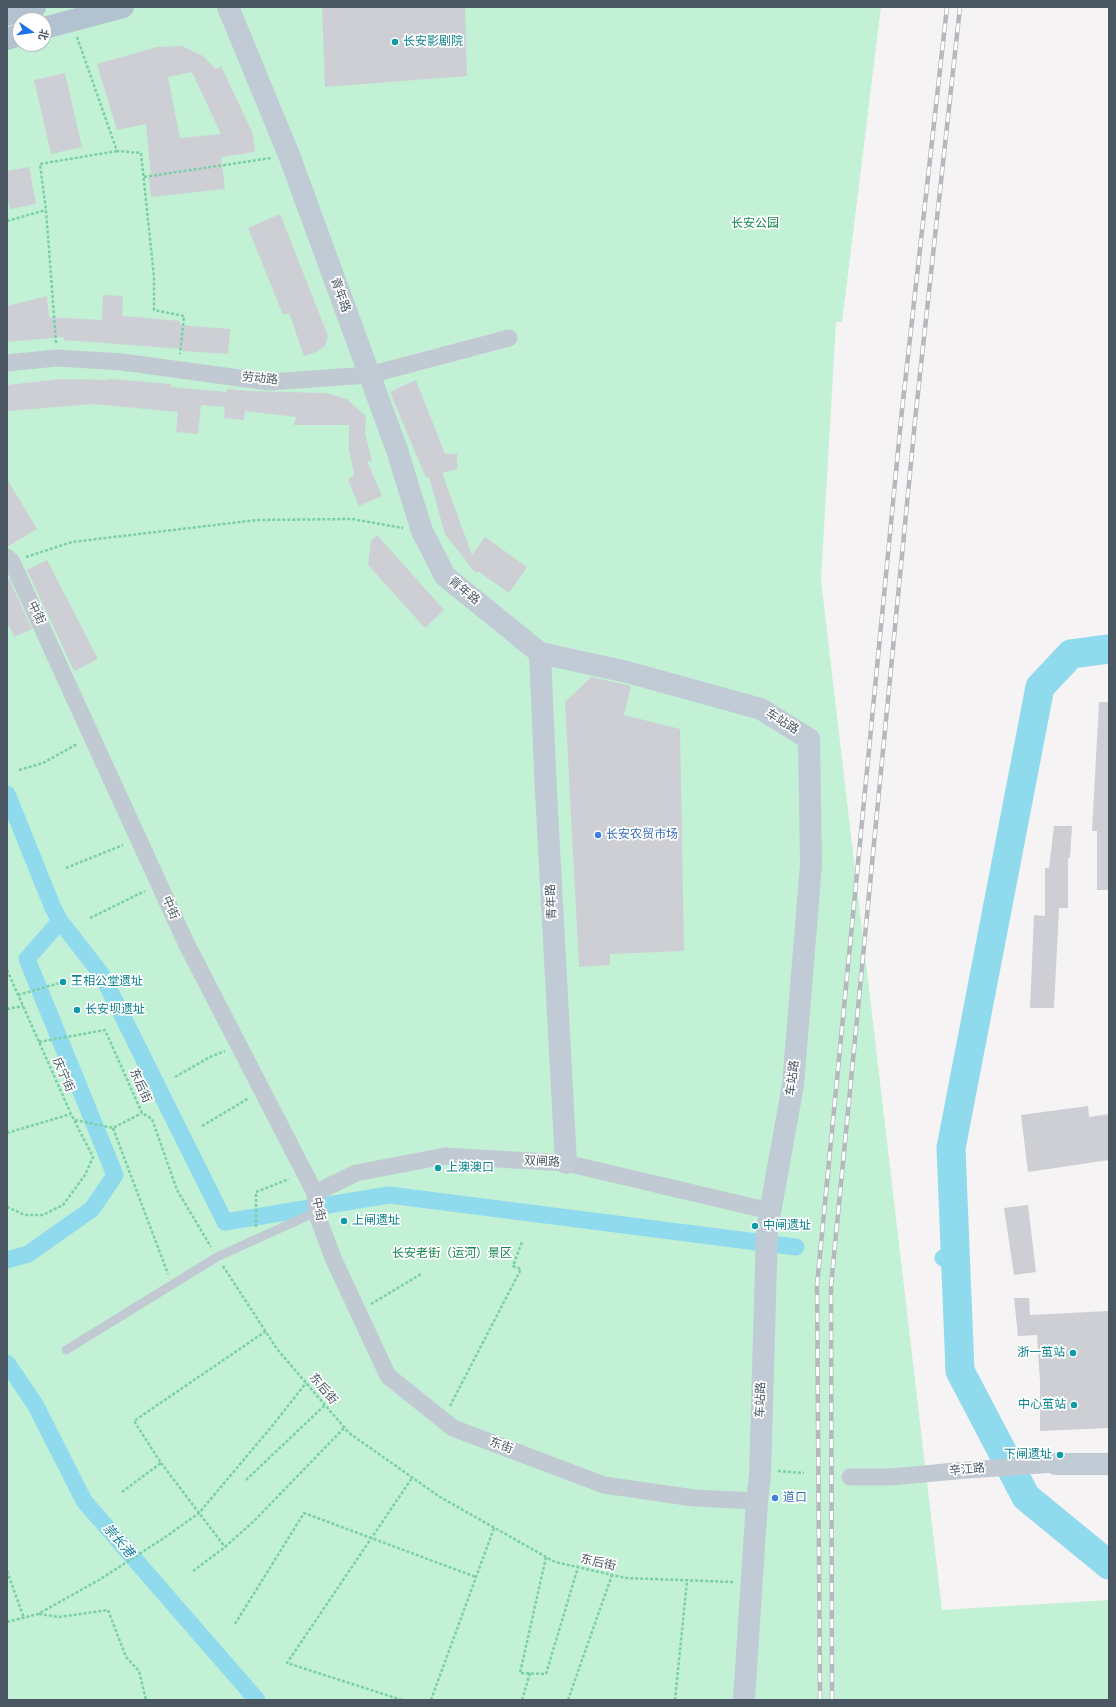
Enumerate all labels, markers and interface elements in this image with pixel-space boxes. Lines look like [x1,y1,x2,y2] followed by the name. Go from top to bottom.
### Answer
[12,12,52,52] north arrow
[36,28,51,41] text: 北
[403,35,463,49] place label: 长安影剧院
[390,37,400,47] marker: 长安影剧院
[731,217,779,231] park label: 长安公园
[327,276,353,314] street label: 青年路
[241,370,279,388] street label: 劳动路
[445,574,483,608] street label: 青年路
[24,599,48,627] street label: 中街
[763,706,801,738] street label: 车站路
[606,828,678,842] place label: 长安农贸市场
[593,830,603,840] marker: 长安农贸市场
[544,884,560,920] street label: 青年路
[159,894,181,922] street label: 中街
[71,975,143,989] place label: 王相公堂遗址
[58,977,68,987] marker: 王相公堂遗址
[85,1003,145,1017] place label: 长安坝遗址
[72,1005,82,1015] marker: 长安坝遗址
[49,1056,77,1094] street label: 庆宁街
[784,1059,802,1097] street label: 车站路
[126,1067,154,1105] street label: 东后街
[524,1154,560,1170] street label: 双闸路
[446,1161,494,1175] place label: 上澳澳口
[433,1163,443,1173] marker: 上澳澳口
[308,1196,328,1222] street label: 中街
[352,1214,400,1228] place label: 上闸遗址
[339,1216,349,1226] marker: 上闸遗址
[763,1219,811,1233] place label: 中闸遗址
[750,1221,760,1231] marker: 中闸遗址
[392,1247,512,1261] park label: 长安老街（运河）景区
[1017,1346,1065,1360] place label: 浙一茧站
[1068,1348,1078,1358] marker: 浙一茧站
[306,1371,340,1407] street label: 东后街
[753,1382,769,1418] street label: 车站路
[1018,1398,1066,1412] place label: 中心茧站
[1069,1400,1079,1410] marker: 中心茧站
[487,1435,515,1457] street label: 东街
[1004,1448,1052,1462] place label: 下闸遗址
[1055,1450,1065,1460] marker: 下闸遗址
[948,1461,986,1479] street label: 辛江路
[783,1491,807,1505] place label: 道口
[770,1493,780,1503] marker: 道口
[99,1521,137,1561] water label: 崇长港
[579,1552,617,1574] street label: 东后街

